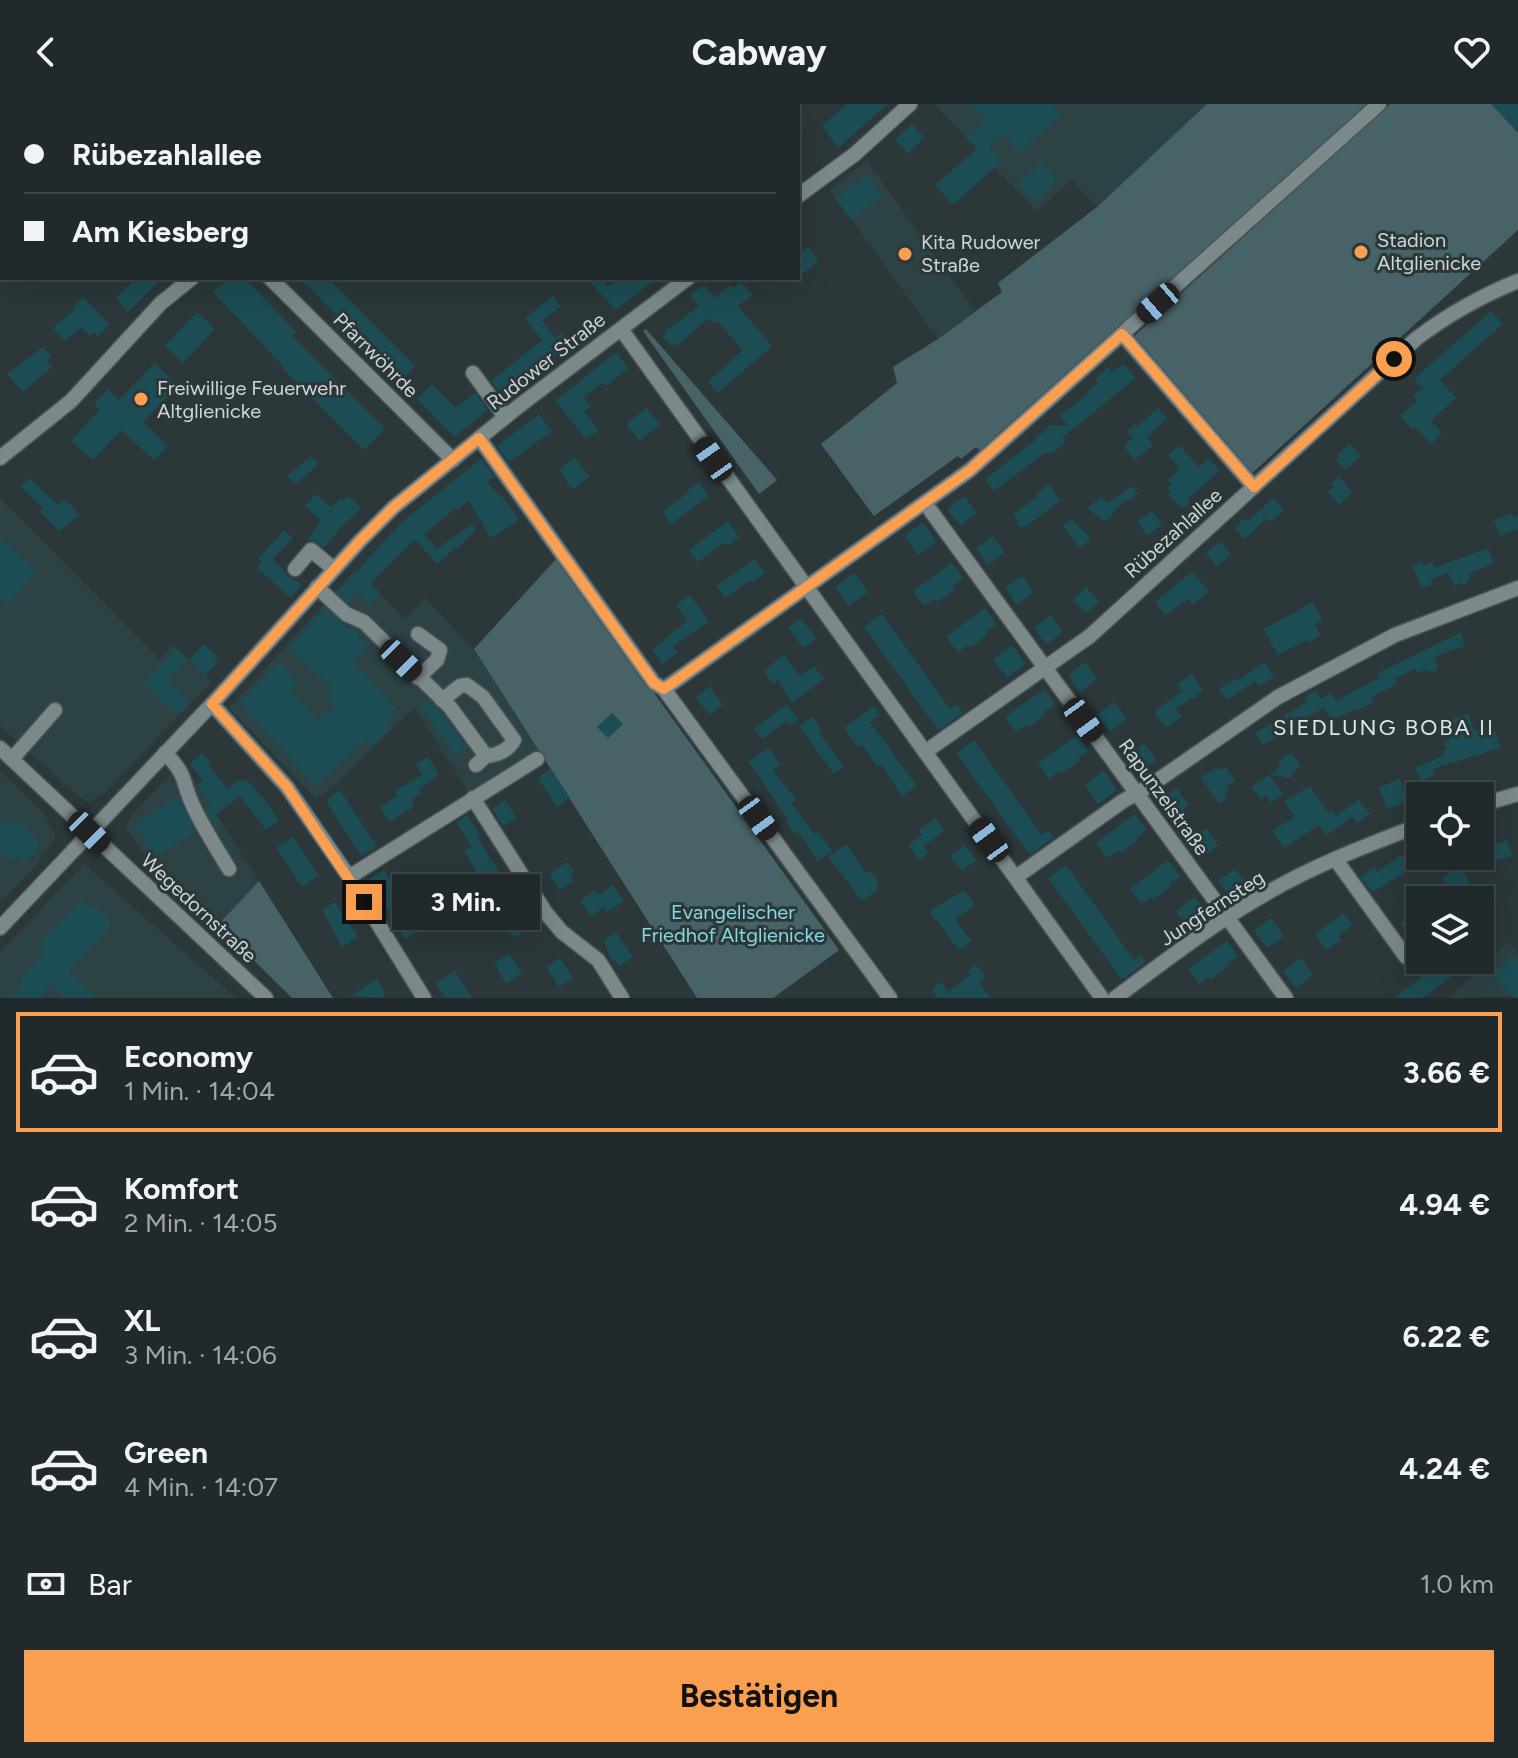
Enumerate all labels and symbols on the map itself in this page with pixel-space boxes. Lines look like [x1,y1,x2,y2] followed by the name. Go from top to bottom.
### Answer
[1377,228,1481,275] place label: Stadion Altglienicke
[921,230,1041,277] place label: Kita Rudower Straße
[1352,243,1370,261] marker: Stadion Altglienicke
[896,245,914,263] marker: Kita Rudower Straße
[1132,278,1184,328] car
[482,307,610,415] street label: Rudower Straße
[329,308,424,403] street label: Pfarrwöhrde
[1376,341,1412,377] route start
[157,376,346,423] place label: Freiwillige Feuerwehr Altglienicke
[132,390,150,408] marker: Freiwillige Feuerwehr Altglienicke
[689,432,737,486] car
[1119,483,1227,583] street label: Rübezahlallee
[376,635,426,685] car
[1059,694,1107,746] car
[1273,714,1495,741] district label: SIEDLUNG BOBA II
[1114,734,1214,860] street label: Rapunzelstraße
[734,792,782,844] car
[64,807,114,857] car
[965,814,1013,866] car
[136,848,262,968] street label: Wegedornstraße
[1155,865,1269,951] street label: Jungfernsteg
[392,874,540,930] callout: 3 Min.
[346,884,382,920] route end
[641,900,825,947] park label: Evangelischer Friedhof Altglienicke

